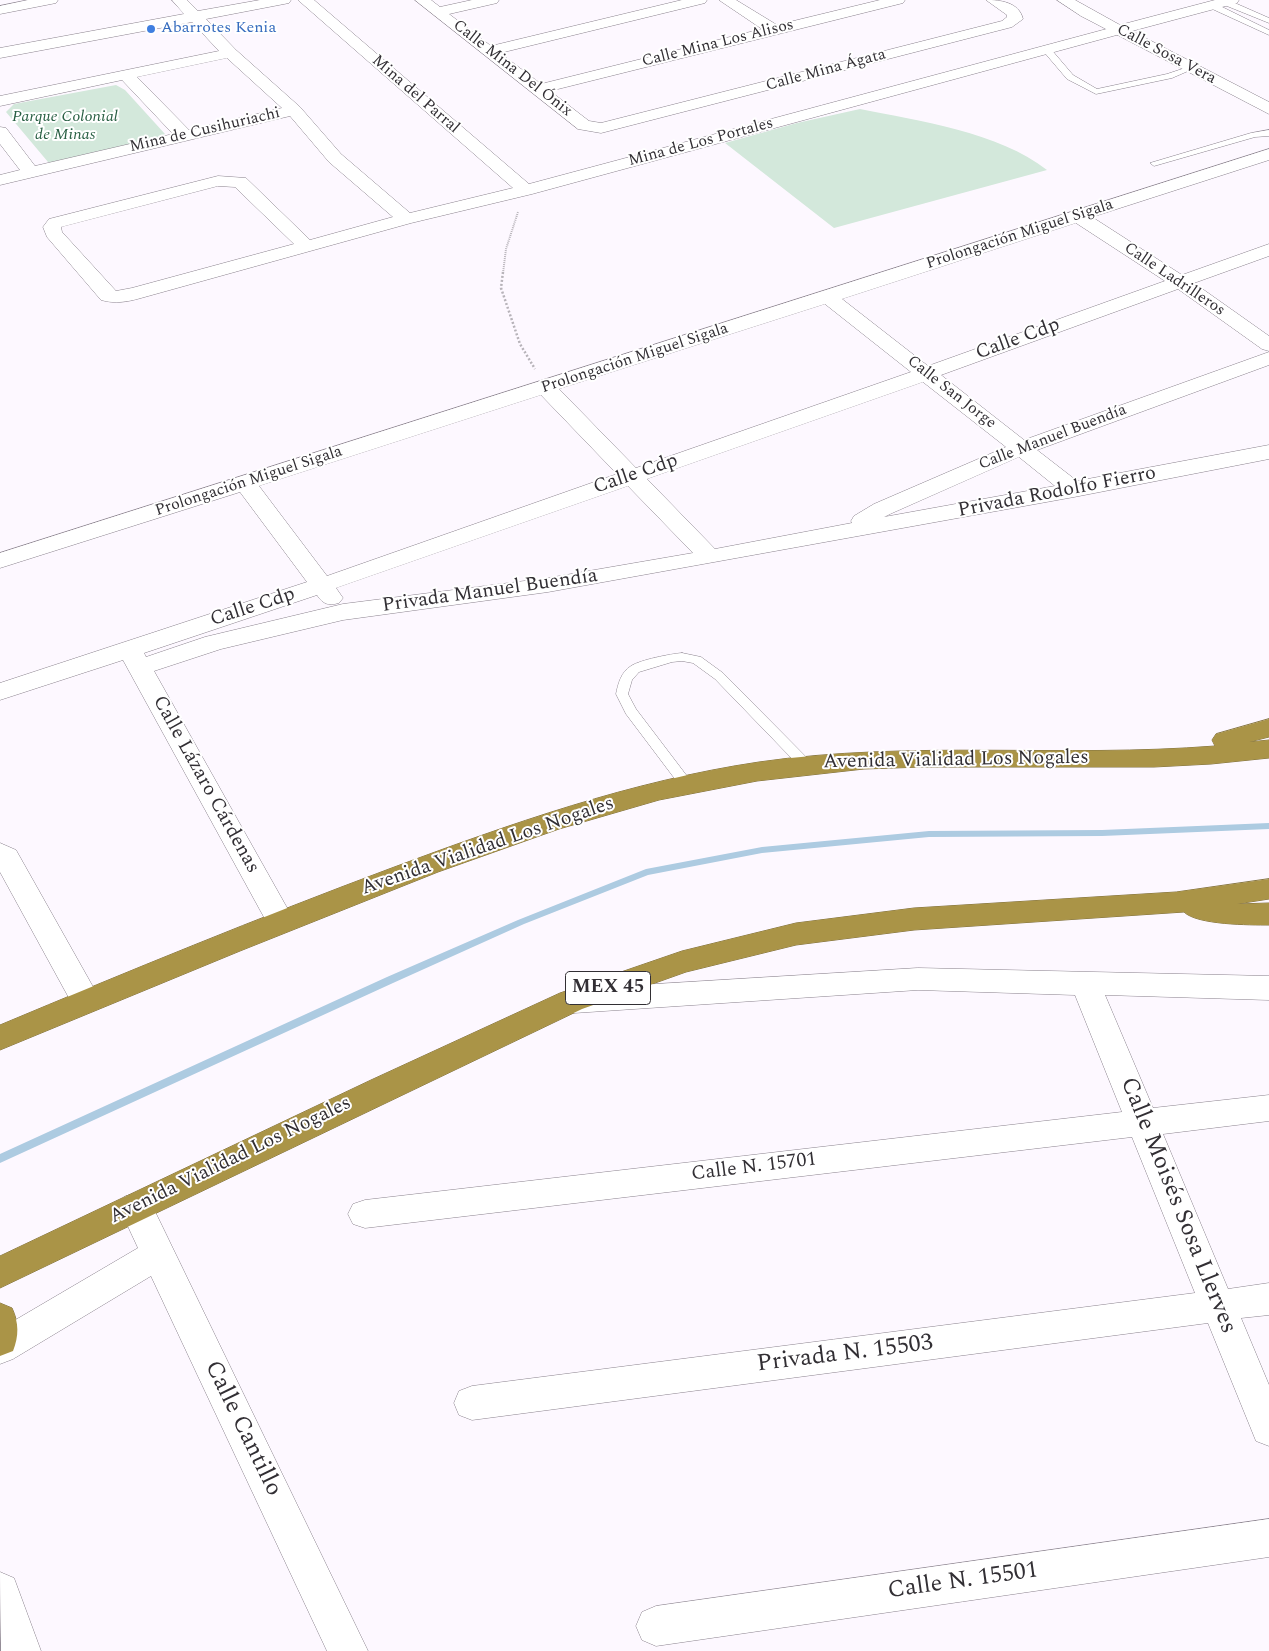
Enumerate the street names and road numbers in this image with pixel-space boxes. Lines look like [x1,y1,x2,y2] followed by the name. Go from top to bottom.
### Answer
[640,16,796,72] street label: Calle Mina Los Alisos
[449,17,575,121] street label: Calle Mina Del Ónix
[1113,21,1219,89] street label: Calle Sosa Vera
[764,46,888,96] street label: Calle Mina Ágata
[367,52,463,138] street label: Mina del Parral
[128,104,282,158] street label: Mina de Cusihuriachi
[626,114,776,172] street label: Mina de Los Portales
[924,196,1116,274] street label: Prolongación Miguel Sigala
[1120,239,1228,321] street label: Calle Ladrilleros
[973,314,1063,366] street label: Calle Cdp
[539,320,731,398] street label: Prolongación Miguel Sigala
[903,352,999,434] street label: Calle San Jorge
[976,401,1130,475] street label: Calle Manuel Buendía
[153,443,345,521] street label: Prolongación Miguel Sigala
[591,449,681,501] street label: Calle Cdp
[956,462,1158,524] street label: Privada Rodolfo Fierro
[381,565,599,619] street label: Privada Manuel Buendía
[208,583,298,633] street label: Calle Cdp
[146,692,264,878] street label: Calle Lázaro Cárdenas
[823,747,1089,775] street label: Avenida Vialidad Los Nogales
[358,792,618,902] street label: Avenida Vialidad Los Nogales
[566,971,650,1004] road number: MEX 45
[1112,1074,1242,1338] street label: Calle Moisés Sosa Llerves
[106,1092,356,1230] street label: Avenida Vialidad Los Nogales
[690,1148,818,1188] street label: Calle N. 15701
[755,1330,935,1380] street label: Privada N. 15503
[197,1357,287,1501] street label: Calle Cantillo
[886,1557,1040,1607] street label: Calle N. 15501

